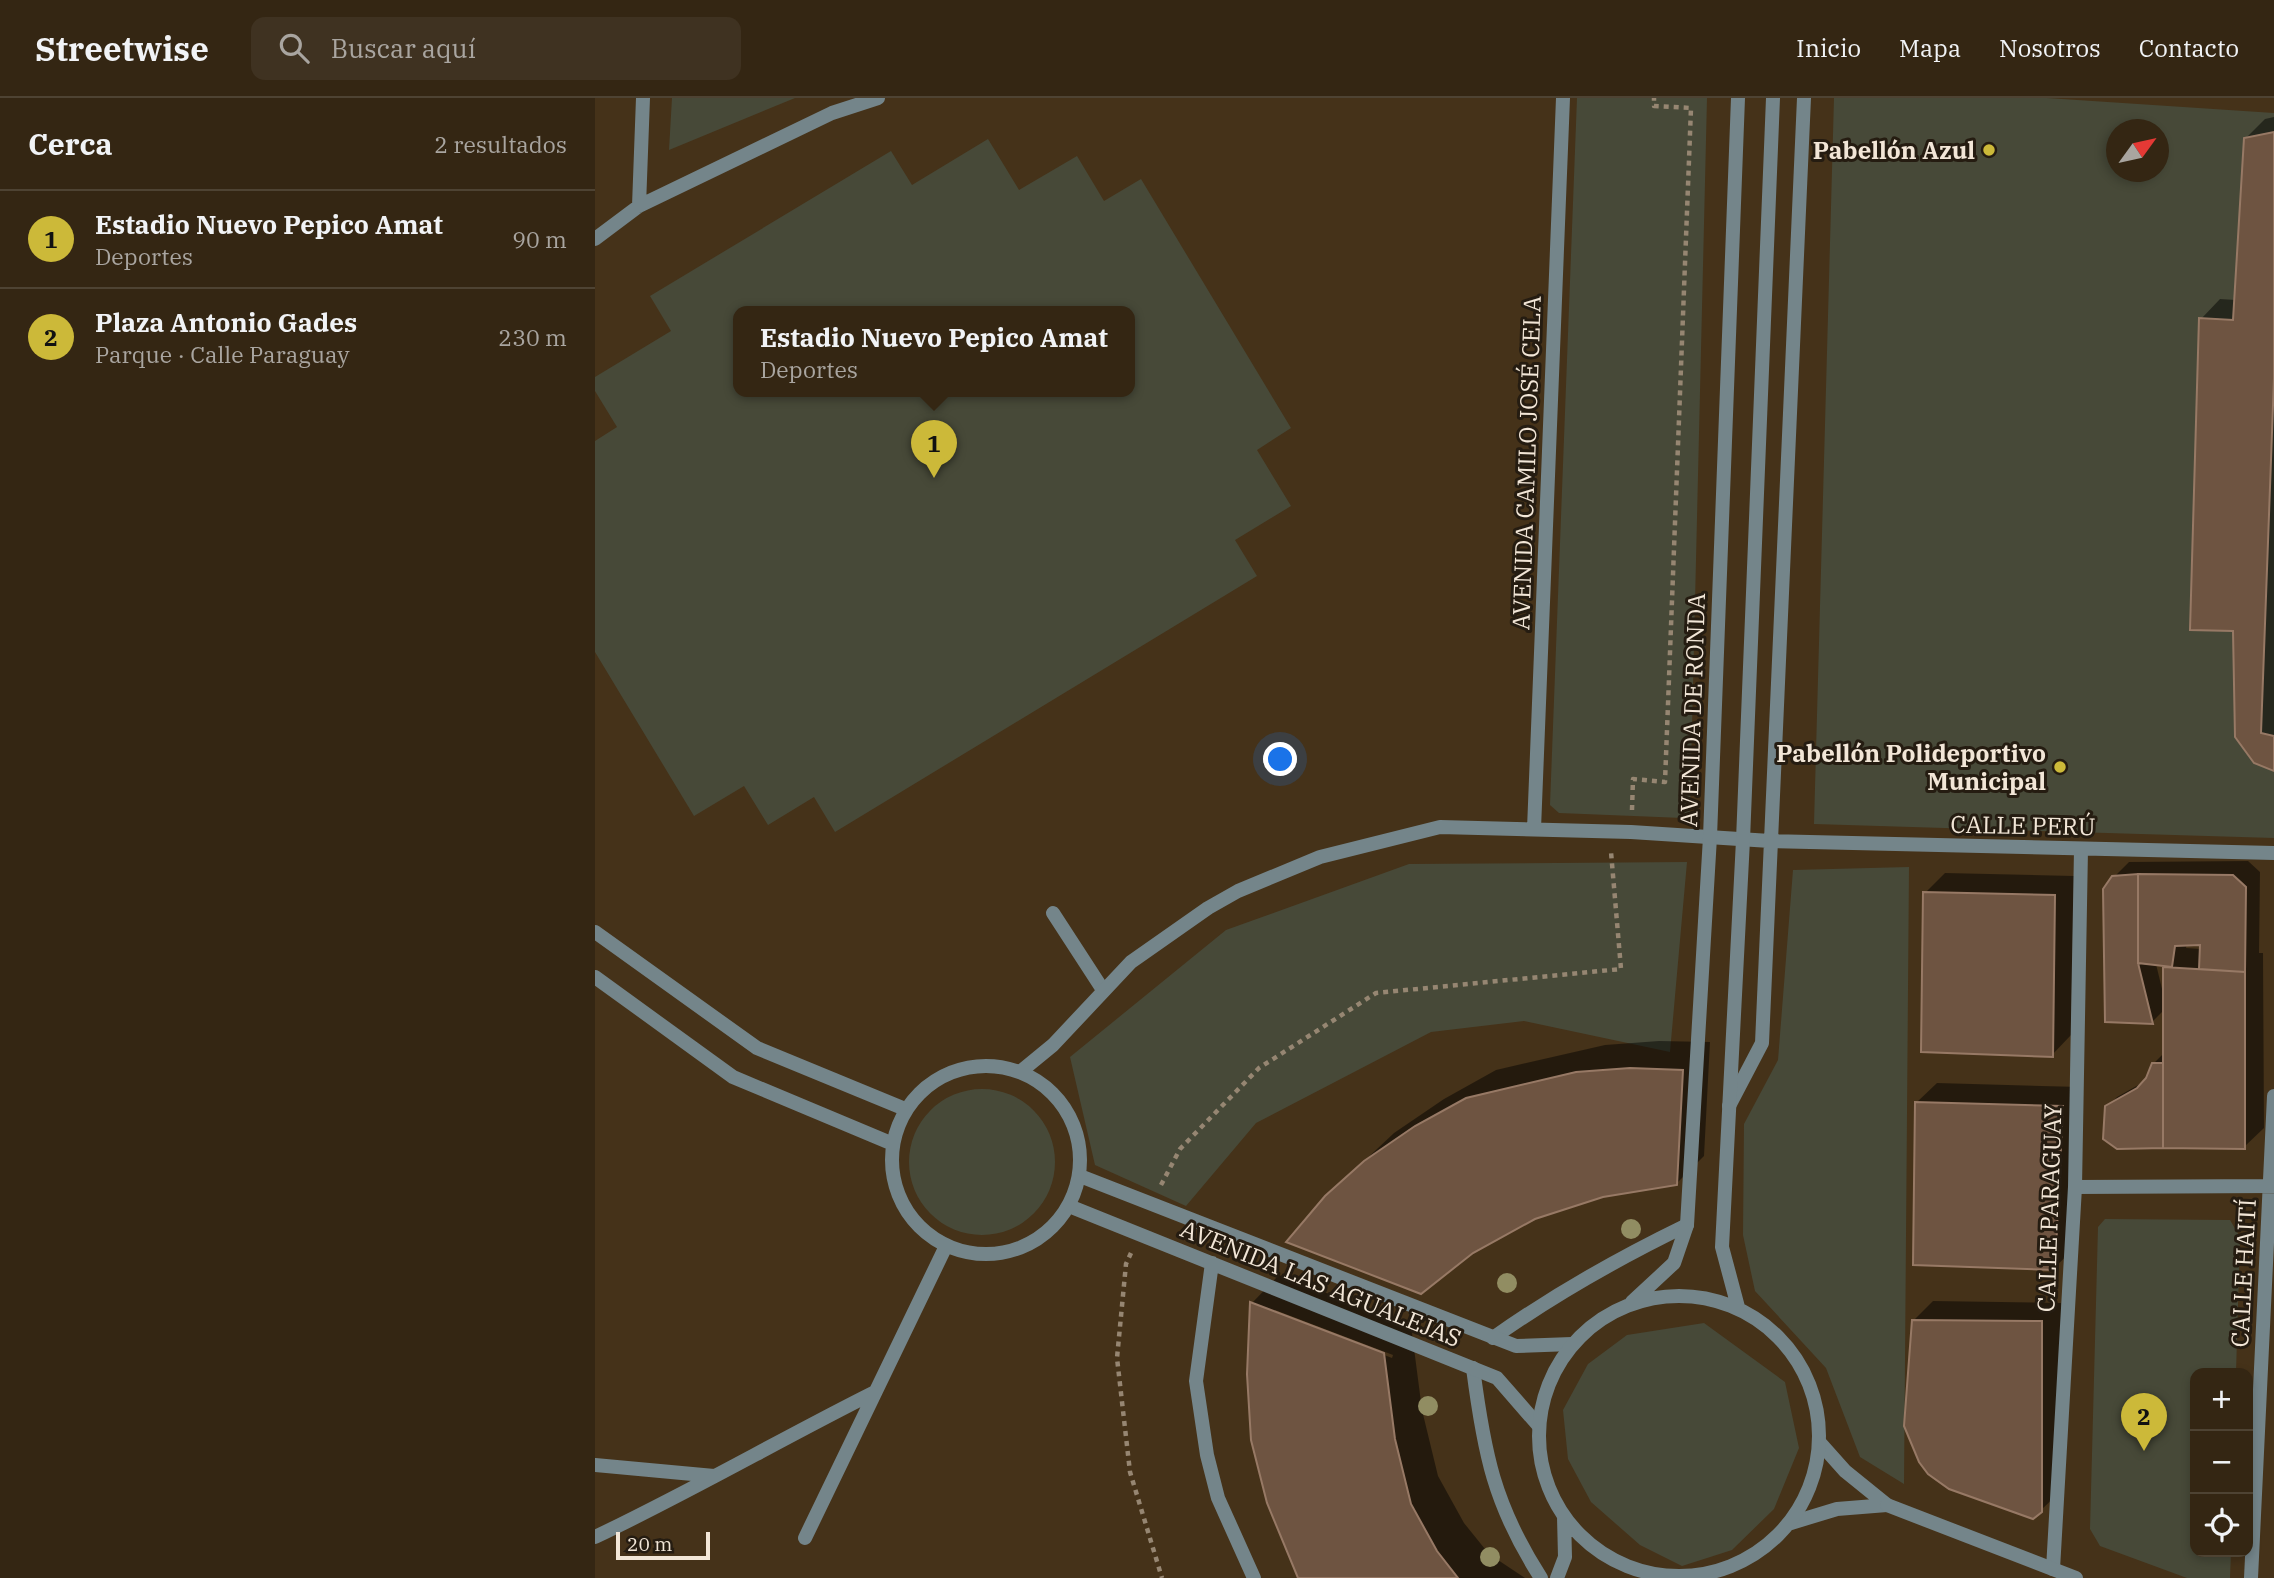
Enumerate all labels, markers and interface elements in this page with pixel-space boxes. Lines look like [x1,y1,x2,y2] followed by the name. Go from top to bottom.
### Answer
[251,17,741,80] search box
[35,27,209,70] text: Streetwise
[275,29,313,67] icon: search
[331,31,476,65] text: Buscar aquí
[1796,32,1861,64] text: Inicio
[1899,32,1961,64] text: Mapa
[1999,32,2101,64] text: Nosotros
[2139,32,2239,64] text: Contacto
[2106,119,2169,182] north arrow
[28,124,113,163] text: Cerca
[434,129,567,159] text: 2 resultados
[1813,134,1975,166] place label: Pabellón Azul
[1981,142,1997,158] marker: Pabellón Azul
[95,207,443,241] text: Estadio Nuevo Pepico Amat
[44,224,58,254] text: 1
[512,224,567,254] text: 90 m
[95,241,193,271] text: Deportes
[1504,295,1548,631] street label: AVENIDA CAMILO JOSÉ CELA
[95,305,357,339] text: Plaza Antonio Gades
[733,306,1135,397] popup
[760,320,1108,354] text: Estadio Nuevo Pepico Amat
[44,322,58,352] text: 2
[498,322,567,352] text: 230 m
[95,339,350,369] text: Parque · Calle Paraguay
[760,354,858,384] text: Deportes
[911,420,957,478] pin: 1
[1672,592,1712,828] street label: AVENIDA DE RONDA
[1776,737,2046,797] place label: Pabellón Polideportivo Municipal
[1263,742,1297,776] your location
[2052,759,2068,775] marker: Pabellón Polideportivo Municipal
[1950,808,2096,842] street label: CALLE PERÚ
[2029,1103,2069,1313] street label: CALLE PARAGUAY
[2223,1198,2263,1348] street label: CALLE HAITÍ
[1176,1212,1466,1354] street label: AVENIDA LAS AGUALEJAS
[2190,1368,2253,1557] map controls
[2190,1368,2253,1431] button: +
[2121,1393,2167,1451] pin: 2
[2190,1431,2253,1494] button: −
[2190,1494,2253,1557] button: locate
[616,1529,711,1561] scale bar
[627,1532,672,1556] text: 20 m

